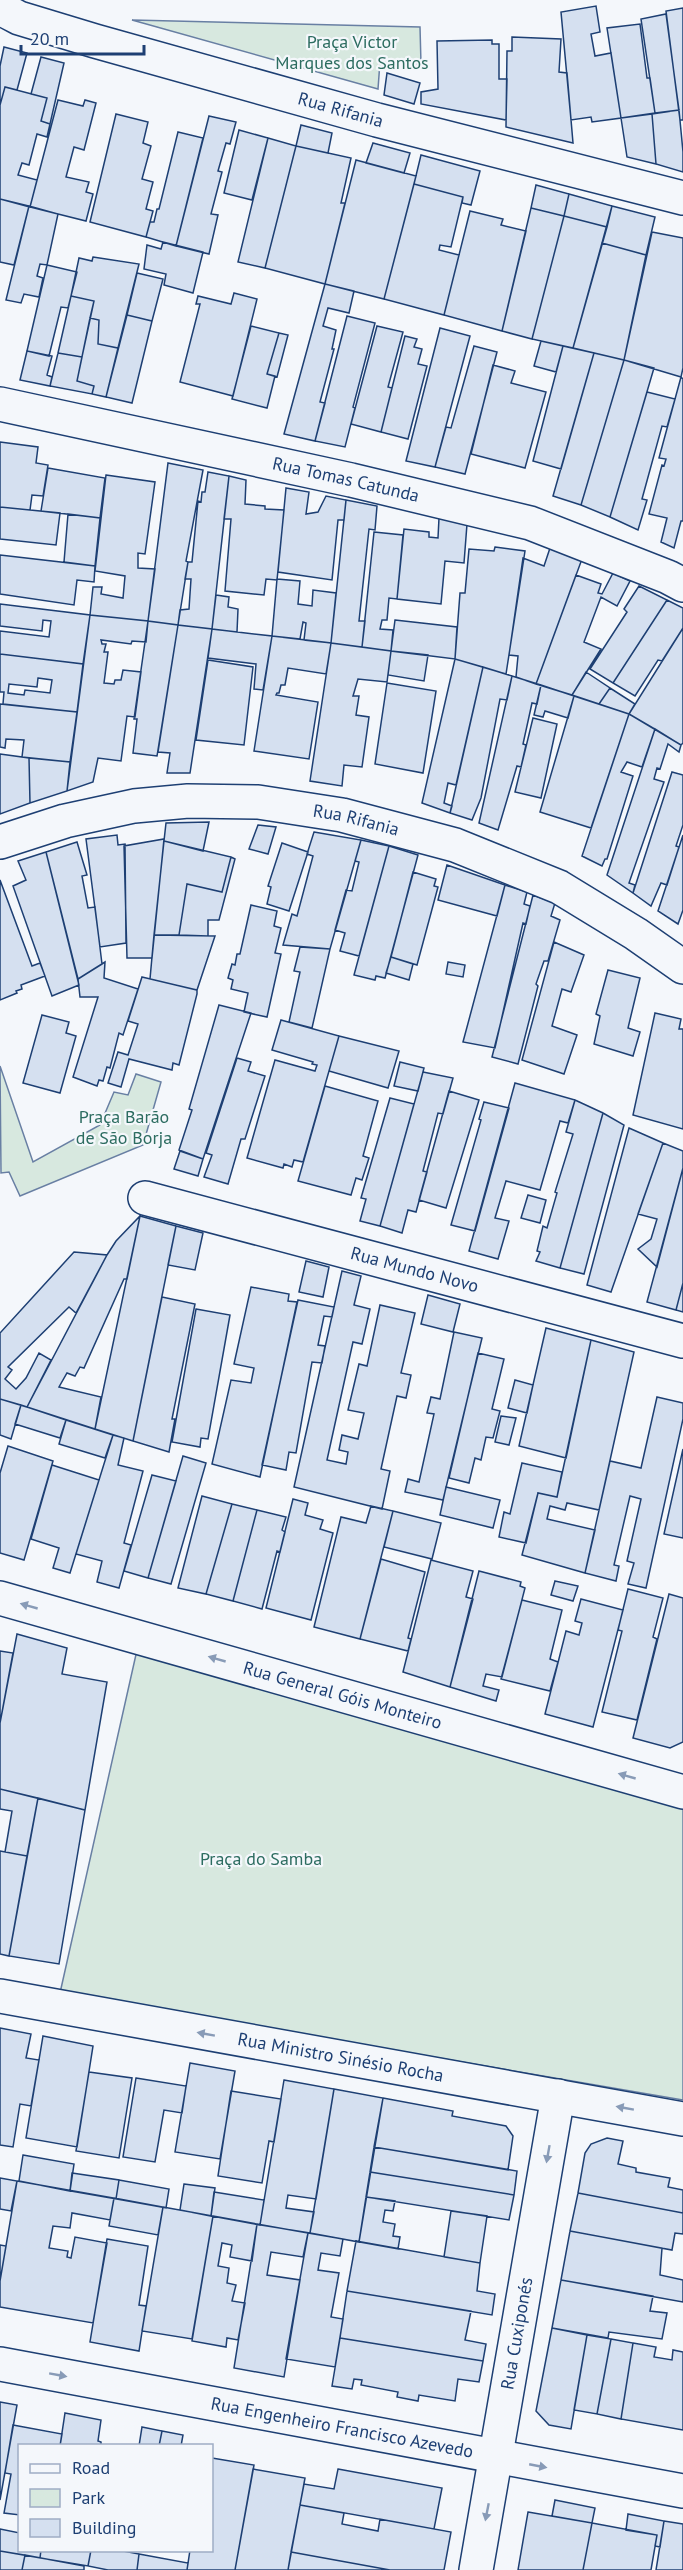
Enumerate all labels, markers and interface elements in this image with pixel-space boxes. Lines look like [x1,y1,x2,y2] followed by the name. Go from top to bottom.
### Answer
[21,18,144,56] scale bar
[30,27,69,50] text: 20 m
[275,30,429,74] park label: Praça Victor Marques dos Santos
[295,86,386,132] street label: Rua Rifania
[270,451,422,507] street label: Rua Tomas Catunda
[312,799,402,841] street label: Rua Rifania
[76,1105,172,1149] park label: Praça Barão de São Borja
[348,1241,481,1297] street label: Rua Mundo Novo
[20,1601,38,1610] one-way arrow
[208,1654,226,1663] one-way arrow
[241,1656,445,1734] street label: Rua General Góis Monteiro
[618,1771,636,1780] one-way arrow
[200,1847,322,1870] park label: Praça do Samba
[236,2027,445,2087] street label: Rua Ministro Sinésio Rocha
[196,2029,215,2038] one-way arrow
[616,2103,635,2112] one-way arrow
[544,2145,553,2164] one-way arrow
[495,2275,537,2391] street label: Rua Cuxiponés
[48,2371,67,2380] one-way arrow
[209,2391,475,2463] street label: Rua Engenheiro Francisco Azevedo
[18,2444,213,2552] legend
[72,2456,110,2479] text: Road
[529,2462,548,2471] one-way arrow
[72,2486,105,2509] text: Park
[482,2502,491,2521] one-way arrow
[72,2516,136,2539] text: Building

